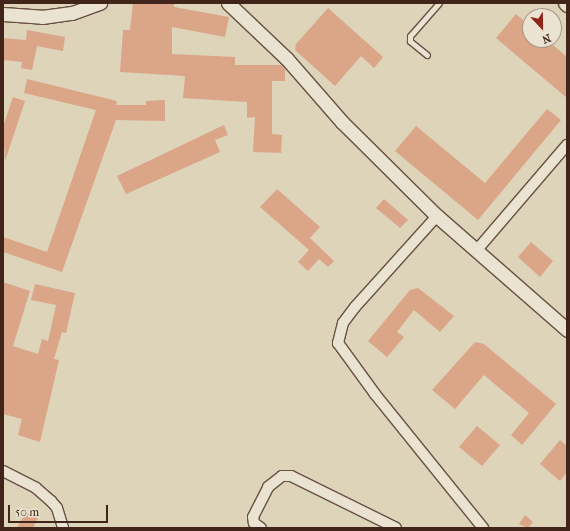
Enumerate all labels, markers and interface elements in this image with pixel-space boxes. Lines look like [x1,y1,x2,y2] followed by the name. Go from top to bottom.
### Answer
[522,8,562,48] north arrow
[540,31,553,46] text: N
[10,497,110,523] scale bar
[15,505,39,519] text: 50 m

